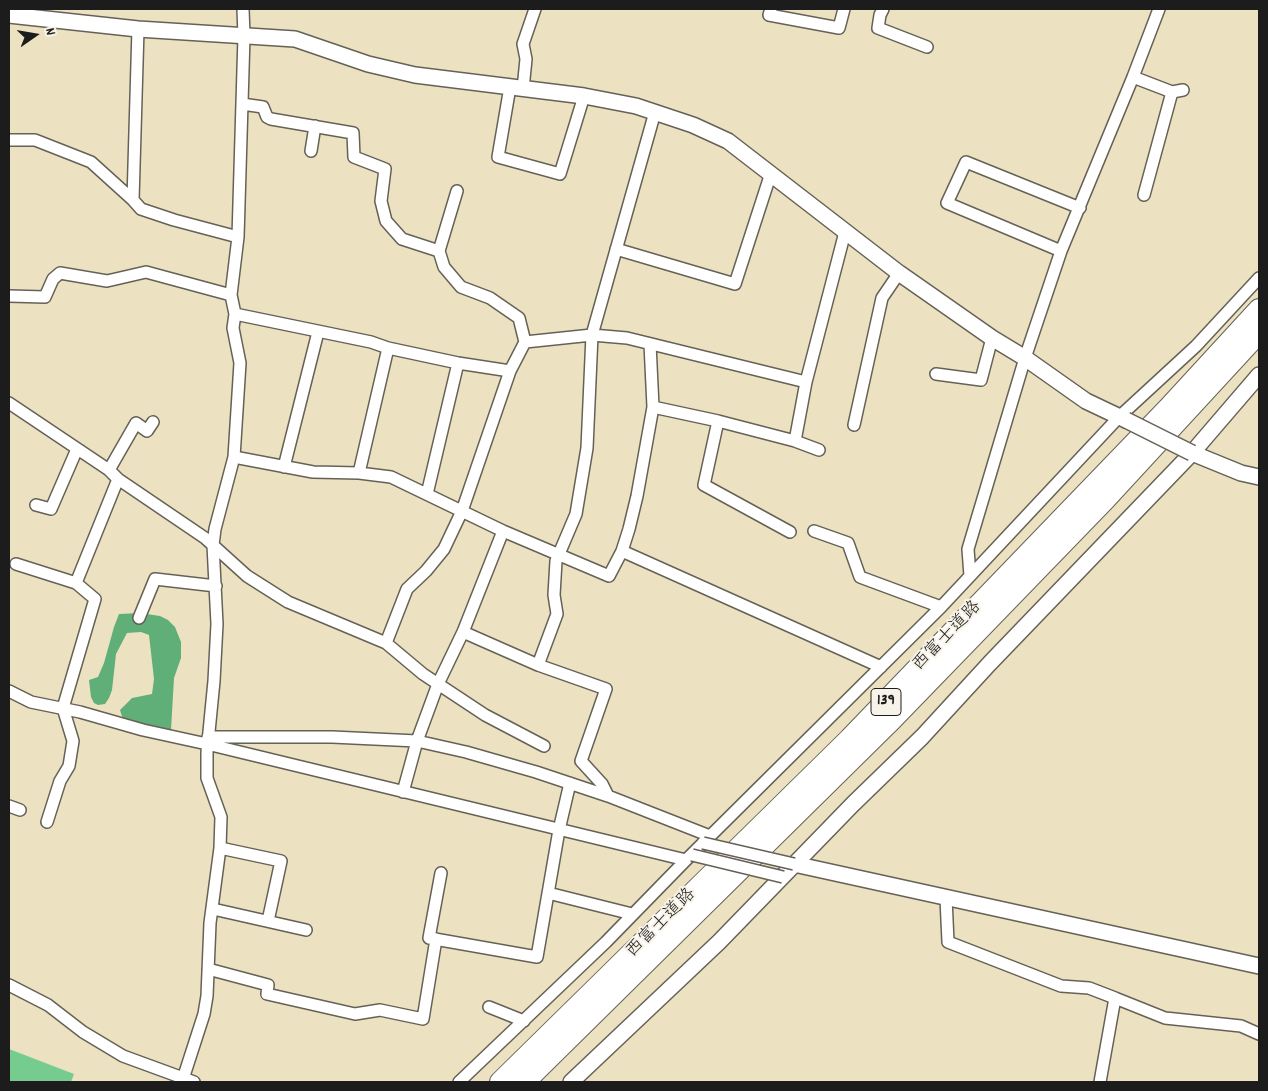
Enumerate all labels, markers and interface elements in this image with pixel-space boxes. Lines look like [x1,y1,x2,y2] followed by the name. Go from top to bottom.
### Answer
[10,10,60,60] north arrow
[39,26,60,37] text: N
[909,597,987,677] street label: 西富士道路
[871,689,901,716] road number: 139
[623,885,701,963] street label: 西富士道路

